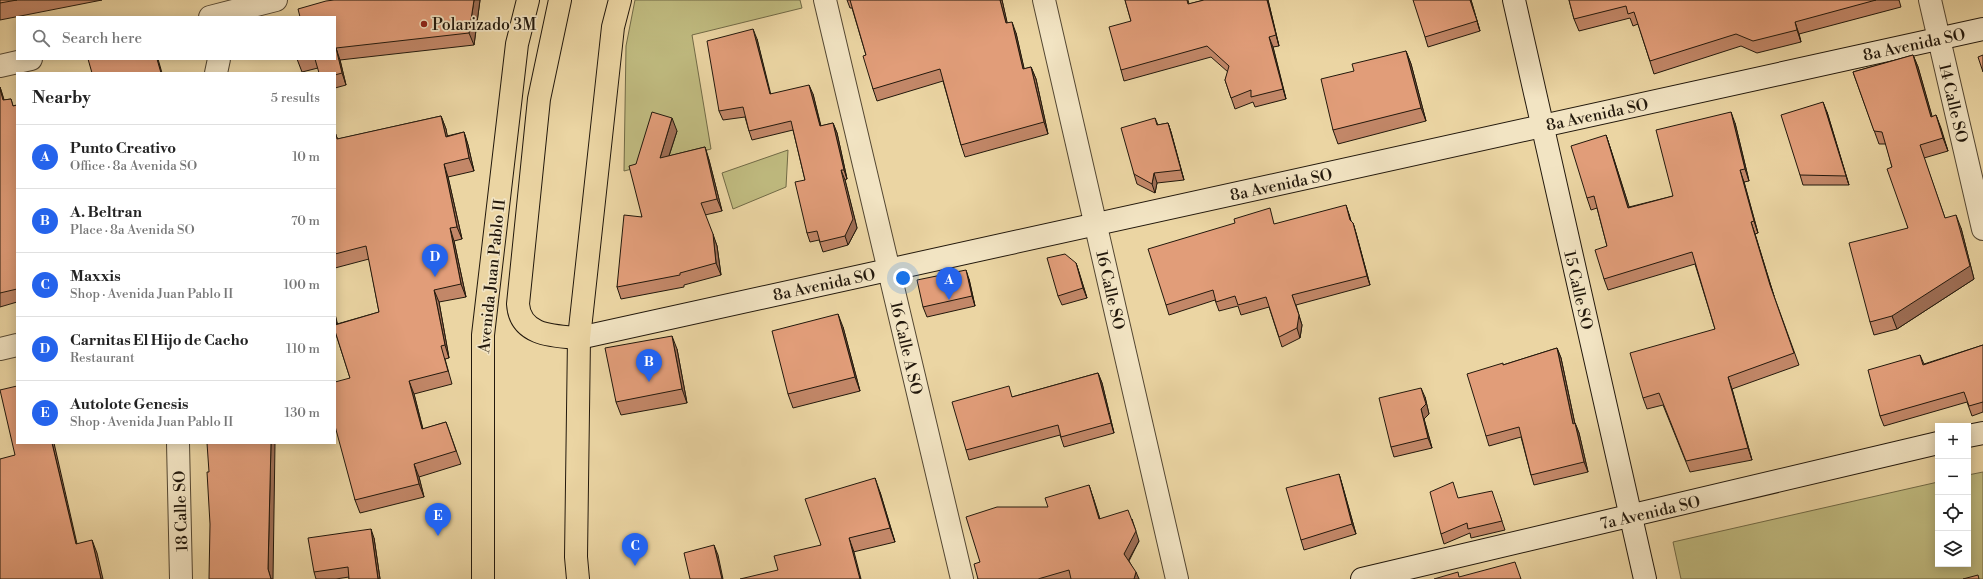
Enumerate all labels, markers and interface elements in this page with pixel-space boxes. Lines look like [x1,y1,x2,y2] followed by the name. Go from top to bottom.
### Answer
[432,15,536,35] place label: Polarizado 3M
[16,16,336,60] search box
[419,19,429,29] marker: Polarizado 3M
[1861,24,1967,66] street label: 8a Avenida SO
[30,27,52,49] icon: search
[62,29,142,48] text: Search here
[1934,62,1972,145] street label: 14 Calle SO
[32,87,91,109] text: Nearby
[271,90,320,106] text: 5 results
[1544,94,1650,136] street label: 8a Avenida SO
[70,139,176,158] text: Punto Creativo
[40,149,50,165] text: A
[292,149,320,165] text: 10 m
[70,158,197,174] text: Office · 8a Avenida SO
[1228,164,1334,206] street label: 8a Avenida SO
[474,198,510,355] street label: Avenida Juan Pablo II
[70,203,142,222] text: A. Beltran
[40,213,50,229] text: B
[291,213,320,229] text: 70 m
[70,222,195,238] text: Place · 8a Avenida SO
[422,244,448,277] pin: D
[1091,249,1129,332] street label: 16 Calle SO
[1559,249,1597,332] street label: 15 Calle SO
[771,264,877,306] street label: 8a Avenida SO
[70,267,121,286] text: Maxxis
[936,267,962,300] pin: A
[893,268,913,288] your location
[40,277,50,293] text: C
[284,277,320,293] text: 100 m
[70,286,233,302] text: Shop · Avenida Juan Pablo II
[886,300,926,397] street label: 16 Calle A SO
[70,331,249,350] text: Carnitas El Hijo de Cacho
[40,341,50,357] text: D
[286,341,320,357] text: 110 m
[636,349,662,382] pin: B
[70,350,135,366] text: Restaurant
[70,395,188,414] text: Autolote Genesis
[40,405,50,421] text: E
[285,405,320,421] text: 130 m
[70,414,233,430] text: Shop · Avenida Juan Pablo II
[1935,423,1971,567] map controls
[1935,423,1971,459] button: +
[1935,459,1971,495] button: −
[170,470,192,552] street label: 18 Calle SO
[1598,492,1702,534] street label: 7a Avenida SO
[1935,495,1971,531] button: locate
[425,503,451,536] pin: E
[1935,531,1971,567] button: layers
[622,533,648,566] pin: C

